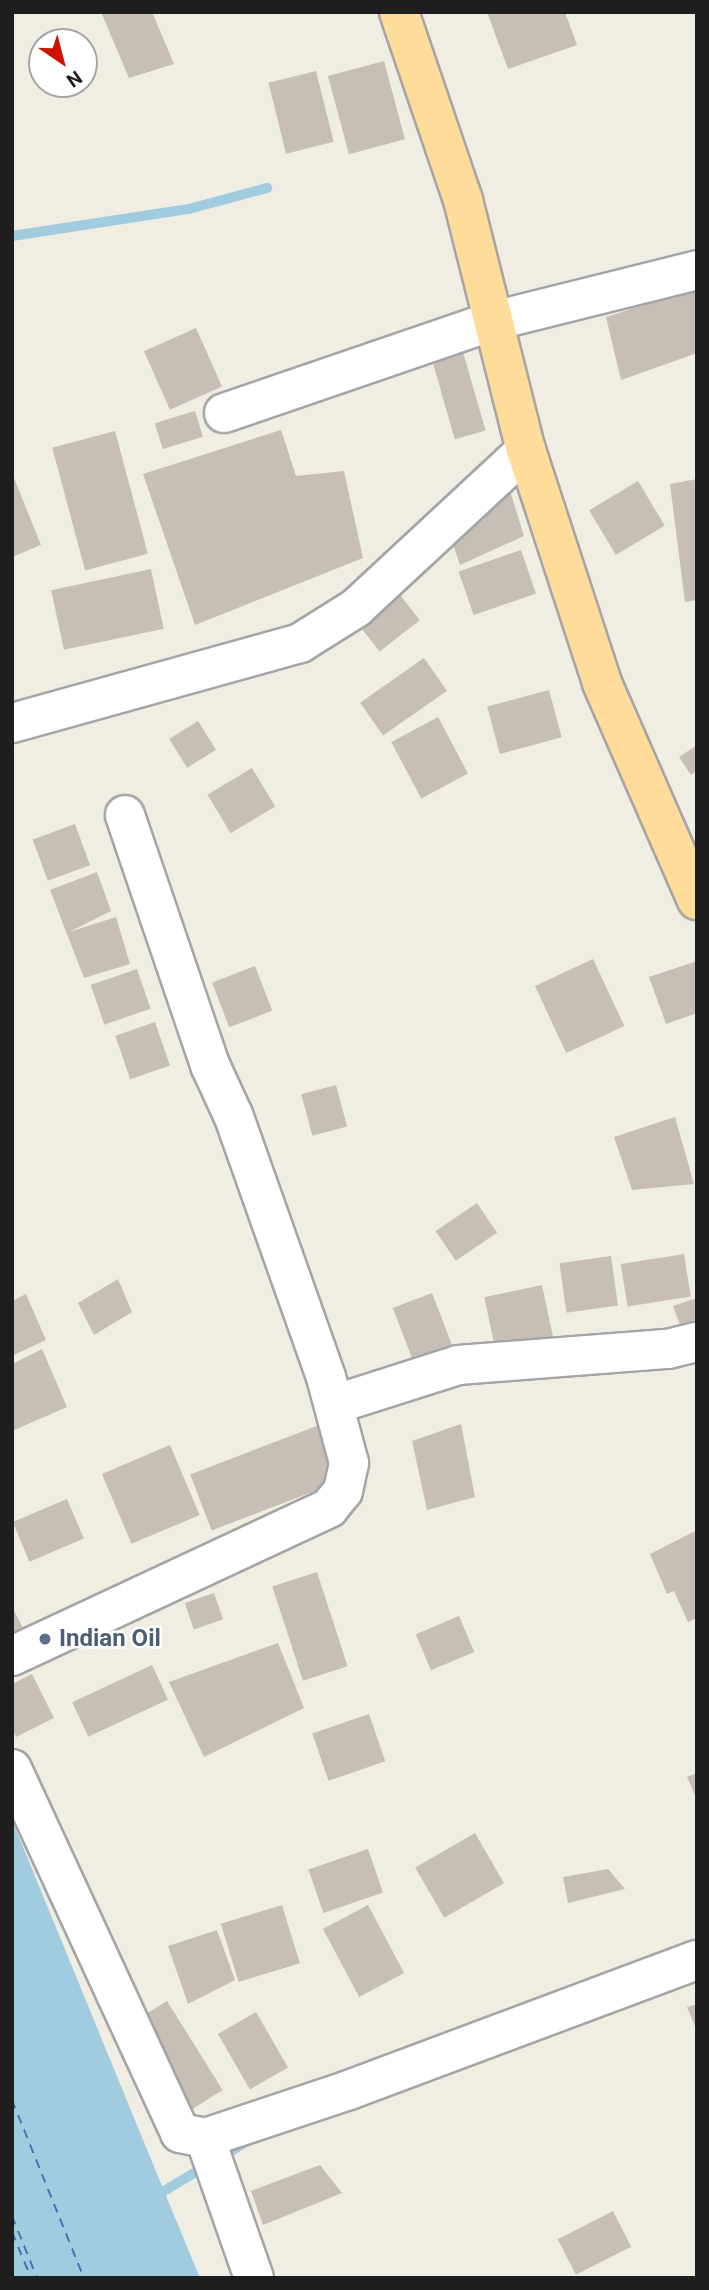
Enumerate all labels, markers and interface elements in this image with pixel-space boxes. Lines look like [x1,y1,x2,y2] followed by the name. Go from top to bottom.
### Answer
[28,28,98,98] north arrow
[62,66,86,92] text: N
[59,1625,161,1653] place label: Indian Oil
[37,1631,53,1647] marker: Indian Oil

